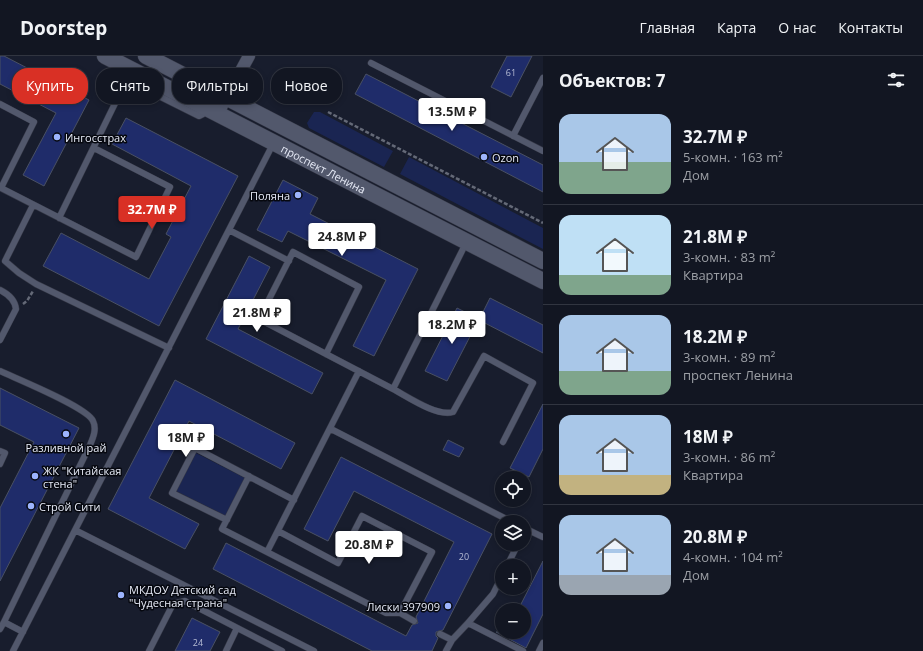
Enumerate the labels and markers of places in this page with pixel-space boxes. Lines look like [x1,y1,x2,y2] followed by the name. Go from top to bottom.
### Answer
[415,98,489,132] pin: 13.5M ₽
[65,130,126,145] place label: Ингосстрах
[52,132,62,142] marker: Ингосстрах
[492,150,519,165] place label: Ozon
[479,152,489,162] marker: Ozon
[250,188,290,203] place label: Поляна
[293,190,303,200] marker: Поляна
[115,196,189,230] pin: 32.7M ₽
[305,223,379,257] pin: 24.8M ₽
[220,299,294,333] pin: 21.8M ₽
[415,311,489,345] pin: 18.2M ₽
[158,424,214,458] pin: 18M ₽
[61,429,71,439] marker: Разливной рай
[26,440,106,455] place label: Разливной рай
[43,463,121,491] place label: ЖК "Китайская стена"
[30,471,40,481] marker: ЖК "Китайская стена"
[39,499,100,514] place label: Строй Сити
[26,501,36,511] marker: Строй Сити
[332,531,406,565] pin: 20.8M ₽
[129,582,236,610] place label: МКДОУ Детский сад "Чудесная страна"
[116,590,126,600] marker: МКДОУ Детский сад "Чудесная страна"
[367,599,440,614] place label: Лиски 397909
[443,601,453,611] marker: Лиски 397909

